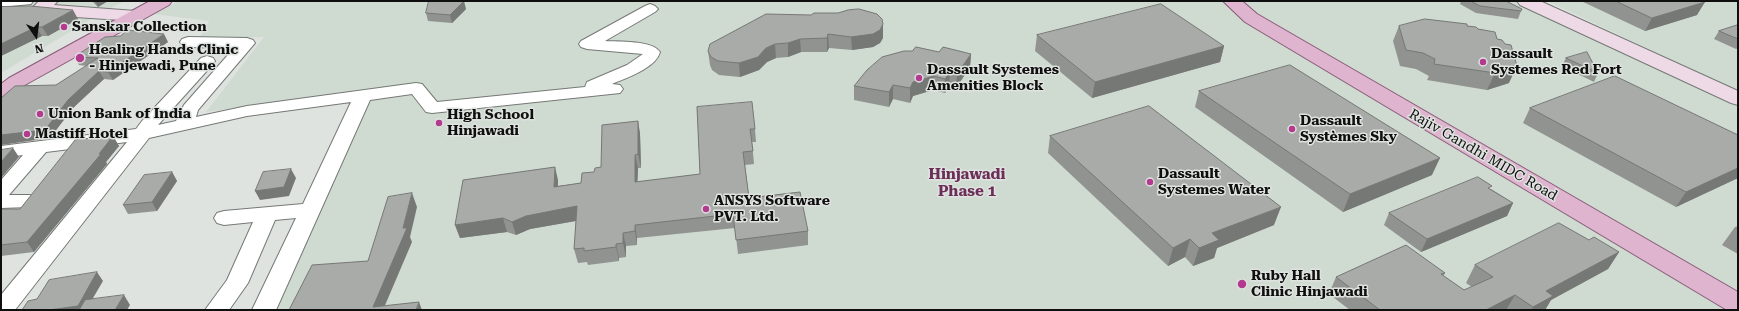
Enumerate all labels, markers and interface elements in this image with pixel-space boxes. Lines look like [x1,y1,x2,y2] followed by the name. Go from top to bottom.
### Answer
[16,16,56,56] north arrow
[72,19,207,35] place label: Sanskar Collection
[59,22,69,32] marker: Sanskar Collection
[33,41,45,55] text: N
[89,42,238,74] place label: Healing Hands Clinic - Hinjewadi, Pune
[1491,46,1622,78] place label: Dassault Systemes Red Fort
[74,52,86,64] marker: Healing Hands Clinic - Hinjewadi, Pune
[1478,57,1488,67] marker: Dassault Systemes Red Fort
[927,62,1059,94] place label: Dassault Systemes Amenities Block
[914,73,924,83] marker: Dassault Systemes Amenities Block
[48,106,191,122] place label: Union Bank of India
[1406,106,1560,204] street label: Rajiv Gandhi MIDC Road
[447,107,534,140] place label: High School Hinjawadi
[35,109,45,119] marker: Union Bank of India
[1300,113,1397,146] place label: Dassault Systèmes Sky
[434,118,444,128] marker: High School Hinjawadi
[1287,124,1297,134] marker: Dassault Systèmes Sky
[35,126,127,142] place label: Mastiff Hotel
[22,129,32,139] marker: Mastiff Hotel
[928,166,1006,201] district label: Hinjawadi Phase 1
[1158,166,1270,198] place label: Dassault Systemes Water
[1145,177,1155,187] marker: Dassault Systemes Water
[714,193,830,226] place label: ANSYS Software PVT. Ltd.
[701,204,711,214] marker: ANSYS Software PVT. Ltd.
[1251,268,1368,300] place label: Ruby Hall Clinic Hinjawadi
[1236,278,1248,290] marker: Ruby Hall Clinic Hinjawadi

